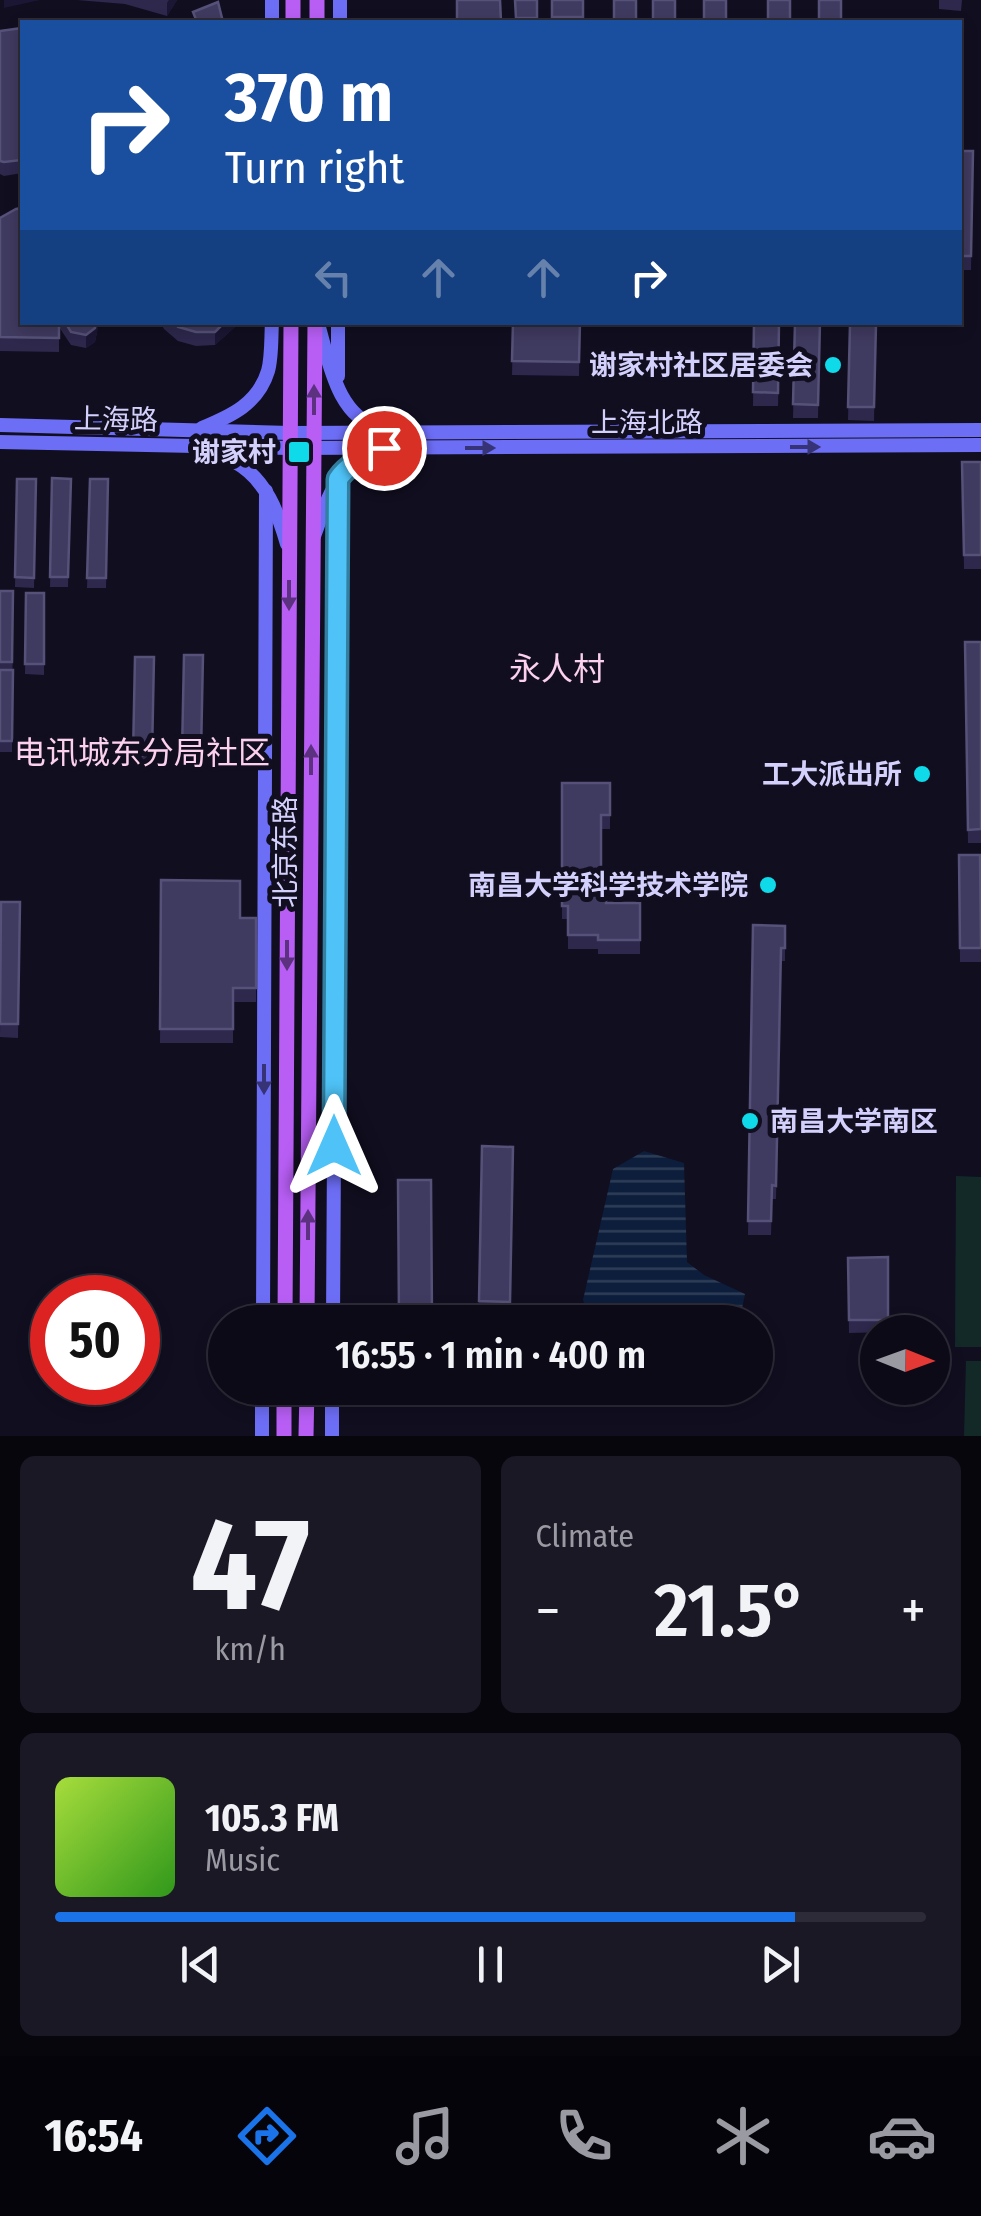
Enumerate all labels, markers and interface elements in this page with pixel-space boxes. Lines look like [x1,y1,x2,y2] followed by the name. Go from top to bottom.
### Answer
[225,56,393,140] text: 370 m
[60,60,190,190] icon: right
[225,141,404,195] text: Turn right
[306,250,361,305] icon: left
[411,250,466,305] icon: ahead
[516,250,571,305] icon: ahead
[621,250,676,305] icon: right
[589,349,813,382] place label: 谢家村社区居委会
[822,354,844,376] marker: 谢家村社区居委会
[306,384,322,416] one-way arrow
[74,402,158,437] street label: 上海路
[342,406,427,491] pin
[591,406,703,439] street label: 上海北路
[357,421,412,476] icon: arrive
[192,436,276,469] place label: 谢家村
[286,439,312,465] marker: 谢家村
[465,439,497,455] one-way arrow
[790,439,822,455] one-way arrow
[281,579,297,611] one-way arrow
[509,650,605,688] district label: 永人村
[14,734,270,772] district label: 电讯城东分局社区
[303,744,319,776] one-way arrow
[762,758,902,791] place label: 工大派出所
[911,763,933,785] marker: 工大派出所
[269,796,302,908] street label: 北京东路
[468,869,748,902] place label: 南昌大学科学技术学院
[757,874,779,896] marker: 南昌大学科学技术学院
[279,939,295,971] one-way arrow
[256,1063,272,1095] one-way arrow
[282,1094,386,1198] position arrow
[770,1105,938,1138] place label: 南昌大学南区
[739,1110,761,1132] marker: 南昌大学南区
[300,1209,316,1241] one-way arrow
[30,1275,160,1405] speed limit sign: 50
[860,1315,950,1405] north arrow
[860,1315,950,1405] map controls
[335,1332,646,1378] text: 16:55 · 1 min · 400 m
[191,1487,310,1643] text: 47
[536,1517,634,1555] text: Climate
[654,1566,807,1656] text: 21.5°
[536,1578,560,1644] text: −
[901,1578,926,1644] text: +
[215,1630,286,1668] text: km/h
[205,1795,339,1841] text: 105.3 FM
[205,1841,280,1879] text: Music
[173,1937,228,1992] icon: previous
[463,1937,518,1992] icon: pause
[753,1937,808,1992] icon: next
[232,2101,302,2171] icon: directions
[390,2101,460,2171] icon: music
[549,2101,619,2171] icon: phone
[708,2101,778,2171] icon: climate
[867,2101,937,2171] icon: car
[44,2109,143,2163] text: 16:54

